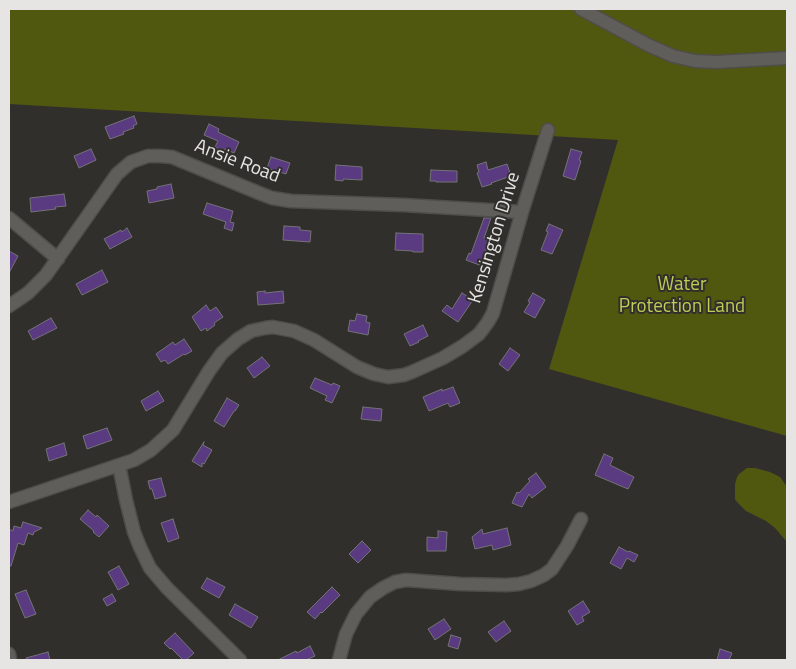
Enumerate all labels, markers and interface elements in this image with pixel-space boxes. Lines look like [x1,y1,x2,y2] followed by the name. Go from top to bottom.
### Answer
[191,135,283,189] street label: Ansie Road
[464,170,526,306] street label: Kensington Drive
[619,274,745,318] park label: Water Protection Land

